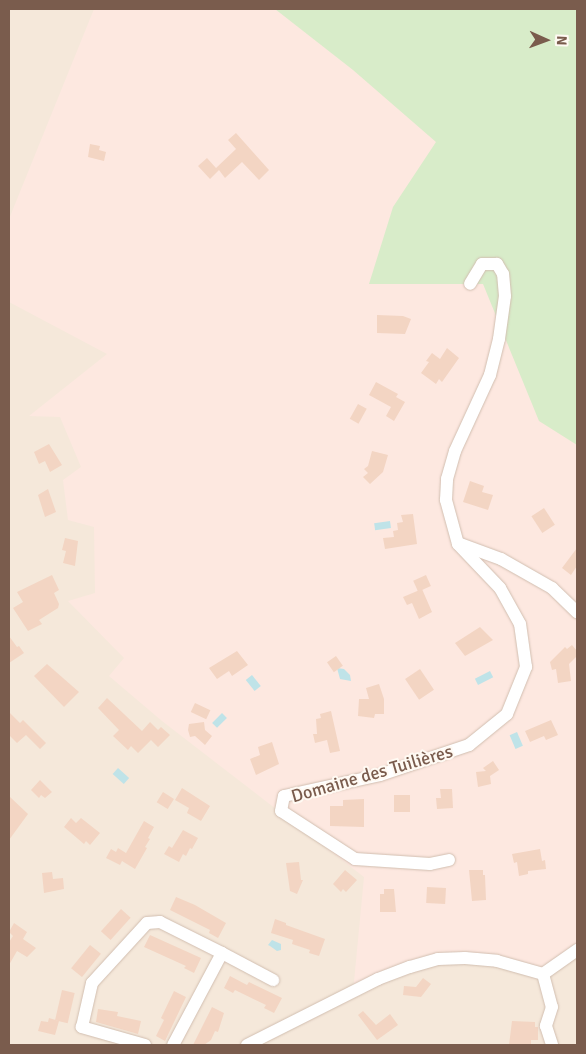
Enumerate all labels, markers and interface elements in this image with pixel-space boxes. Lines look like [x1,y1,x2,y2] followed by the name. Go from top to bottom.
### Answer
[521,15,571,65] north arrow
[553,35,570,46] text: N
[289,741,455,807] street label: Domaine des Tuilières

